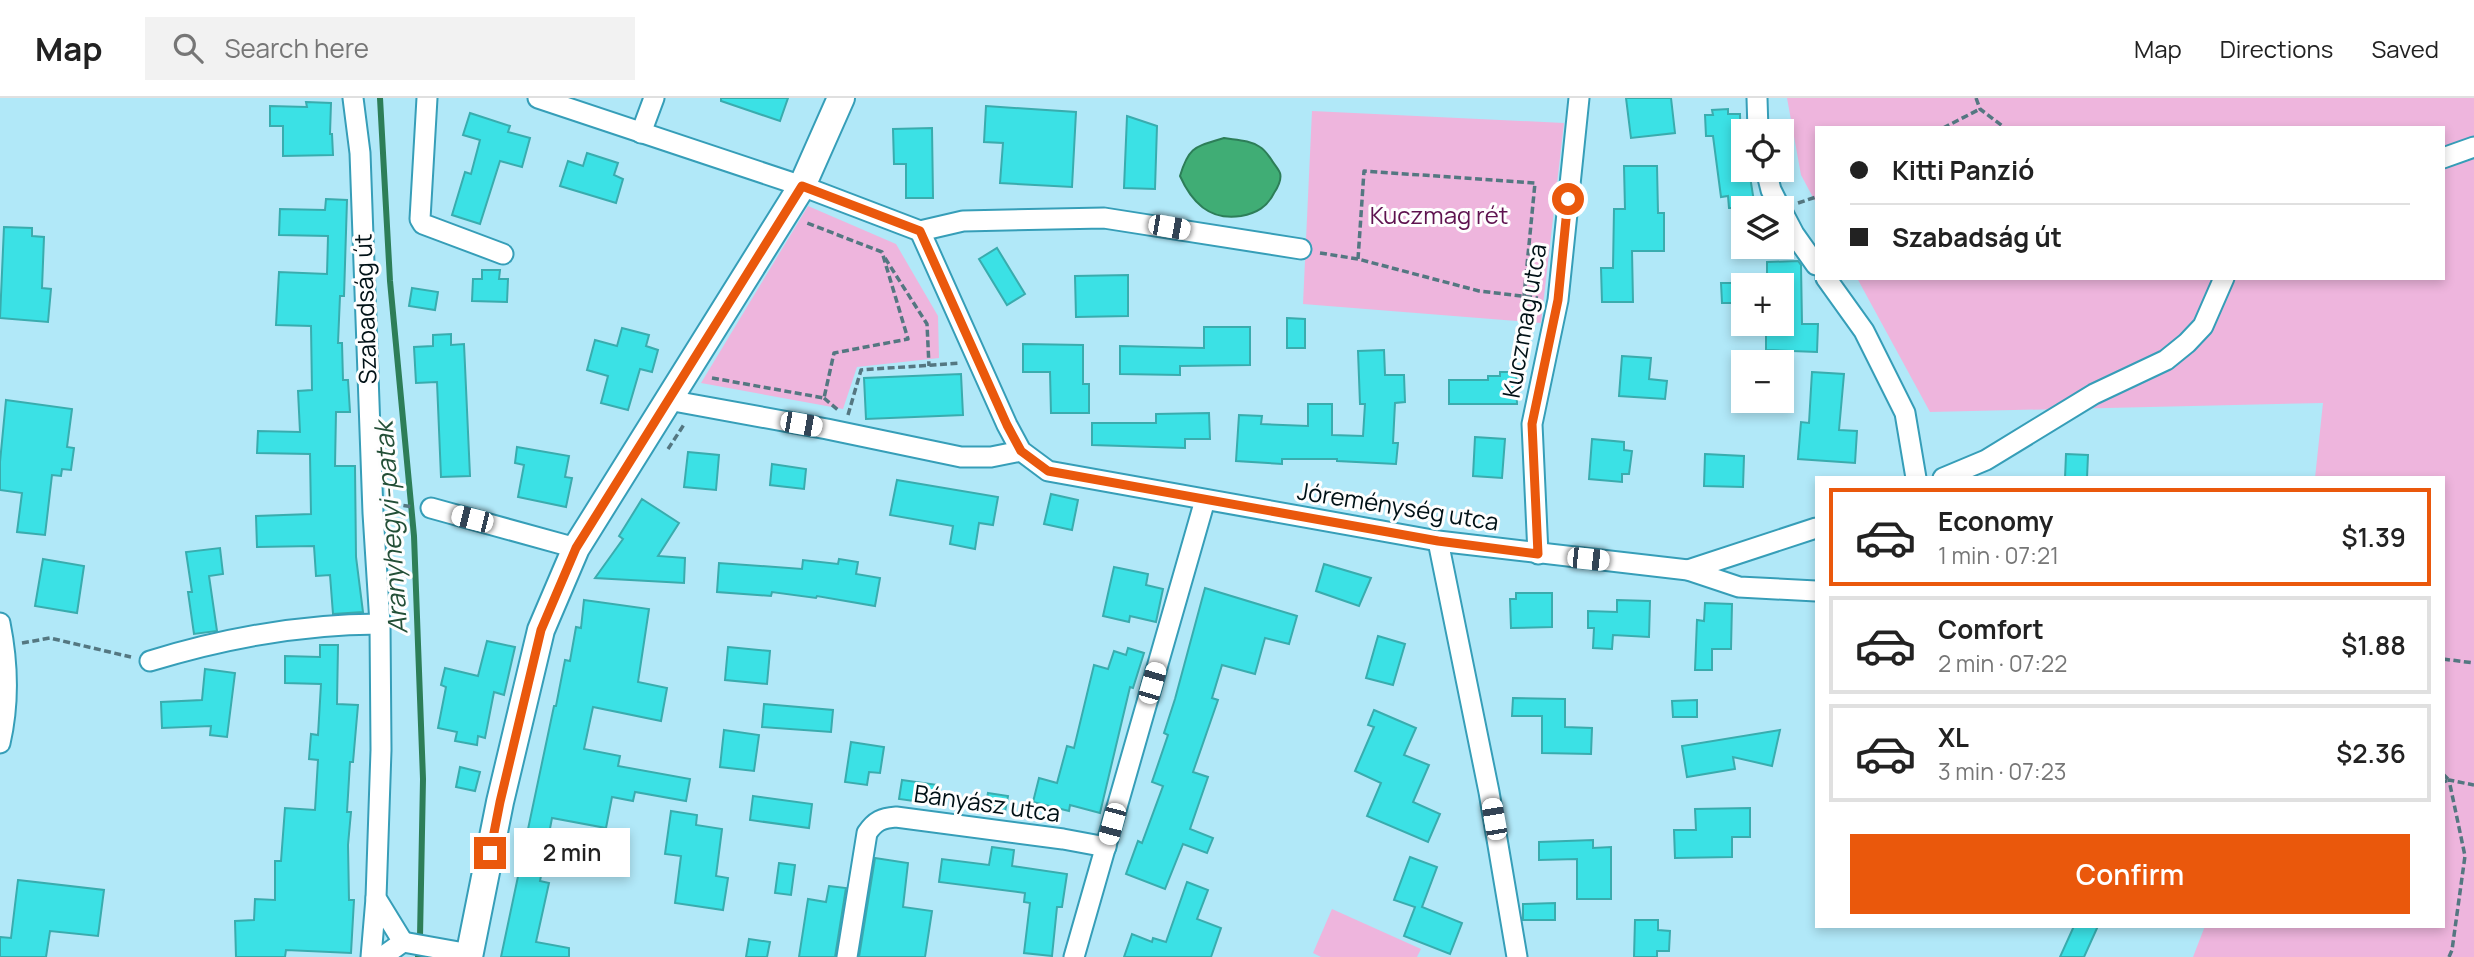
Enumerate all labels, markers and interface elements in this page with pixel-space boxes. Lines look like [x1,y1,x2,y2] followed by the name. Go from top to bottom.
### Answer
[145,17,635,80] search box
[35,26,103,71] text: Map
[169,29,207,67] icon: search
[225,30,369,66] text: Search here
[2134,32,2182,65] text: Map
[2220,32,2333,65] text: Directions
[2371,32,2439,65] text: Saved
[1731,119,1794,413] map controls
[1731,119,1794,182] button: locate
[1892,152,2034,188] text: Kitti Panzió
[1552,183,1584,215] route start
[1731,196,1794,259] button: layers
[1370,198,1508,231] park label: Kuczmag rét
[1147,213,1192,241] car
[1892,219,2062,255] text: Szabadság út
[345,233,384,385] street label: Szabadság út
[1494,241,1553,401] street label: Kuczmag utca
[1731,273,1794,336] button: +
[1731,350,1794,413] button: −
[779,410,824,438] car
[364,417,415,635] water label: Aranyhegyi-patak
[1295,473,1501,538] street label: Jóreménység utca
[1938,503,2053,539] text: Economy
[450,504,495,534] car
[1854,506,1917,569] icon: car
[2342,519,2406,555] text: $1.39
[1938,539,2059,571] text: 1 min · 07:21
[1567,546,1610,572] car
[1938,611,2044,647] text: Comfort
[1854,614,1917,677] icon: car
[2341,627,2406,663] text: $1.88
[1938,647,2067,679] text: 2 min · 07:22
[1137,660,1168,706] car
[1938,719,1969,755] text: XL
[1854,722,1917,785] icon: car
[2336,735,2406,771] text: $2.36
[1938,755,2067,787] text: 3 min · 07:23
[912,776,1062,829] street label: Bányász utca
[1481,796,1508,842] car
[1097,801,1128,847] car
[514,828,630,878] callout: 2 min
[1850,834,2410,914] button: Confirm
[543,836,601,868] text: 2 min
[474,837,506,869] route end

